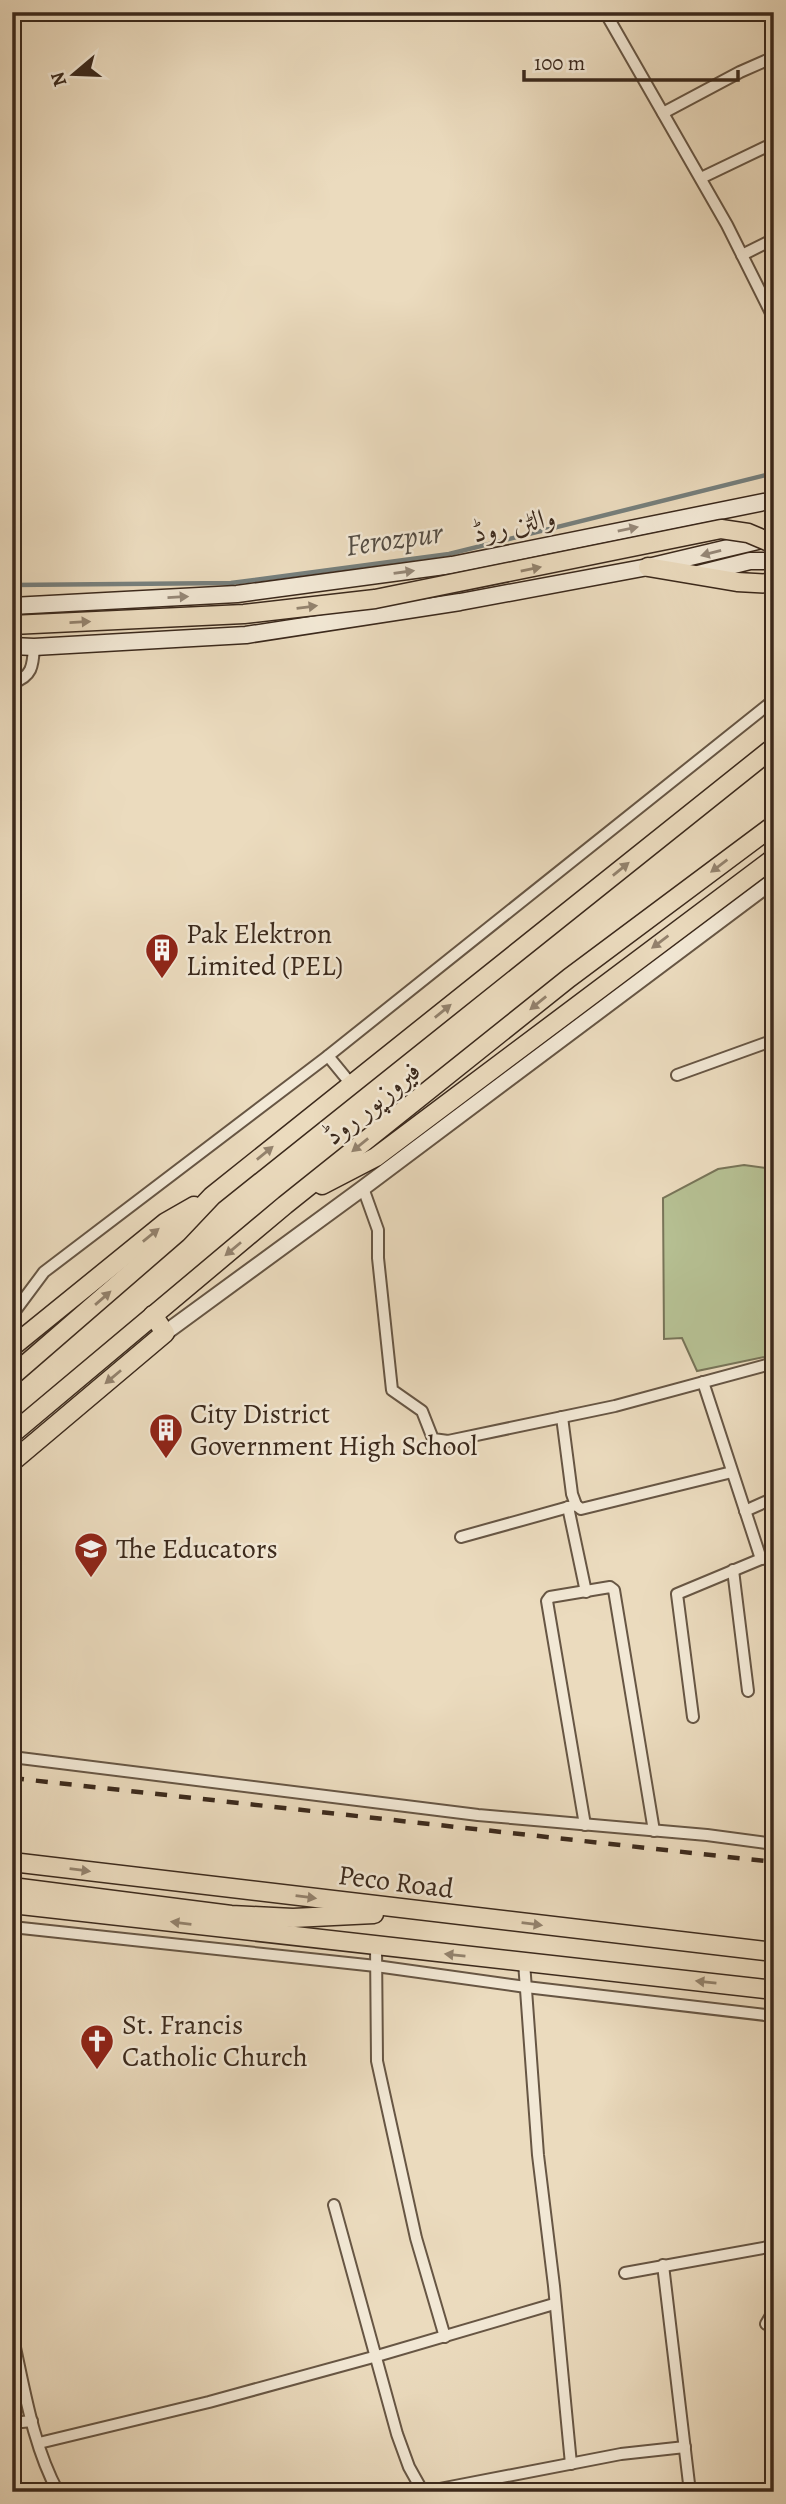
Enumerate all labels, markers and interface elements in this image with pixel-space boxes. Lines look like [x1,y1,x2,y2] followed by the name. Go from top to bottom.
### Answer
[38,38,108,108] north arrow
[524,38,737,82] scale bar
[534,49,585,77] text: 100 m
[44,68,73,90] text: N
[469,498,559,552] street label: والٹن روڈ
[343,512,447,566] water label: Ferozpur
[617,523,639,534] one-way arrow
[700,548,722,559] one-way arrow
[521,563,543,574] one-way arrow
[393,566,415,577] one-way arrow
[168,592,190,603] one-way arrow
[296,601,318,612] one-way arrow
[70,616,92,627] one-way arrow
[710,858,728,872] one-way arrow
[612,862,629,877] one-way arrow
[186,915,343,985] place label: Pak Elektron Limited (PEL)
[143,931,181,980] building icon: Pak Elektron Limited (PEL)
[651,934,669,948] one-way arrow
[529,995,546,1010] one-way arrow
[434,1004,452,1018] one-way arrow
[315,1052,429,1155] street label: فیروزپور روڈ
[352,1138,370,1153] one-way arrow
[257,1146,274,1161] one-way arrow
[142,1228,159,1243] one-way arrow
[224,1241,242,1256] one-way arrow
[94,1291,111,1307] one-way arrow
[104,1369,122,1385] one-way arrow
[190,1395,477,1465] place label: City District Government High School
[147,1411,185,1460] building icon: City District Government High School
[72,1530,110,1579] school or university icon: The Educators
[116,1530,278,1568] place label: The Educators
[336,1856,457,1908] street label: Peco Road
[69,1864,91,1875] one-way arrow
[295,1892,317,1903] one-way arrow
[170,1917,192,1928] one-way arrow
[521,1919,543,1930] one-way arrow
[444,1949,466,1960] one-way arrow
[695,1977,717,1988] one-way arrow
[122,2006,308,2076] place label: St. Francis Catholic Church
[78,2022,116,2071] church icon: St. Francis Catholic Church

